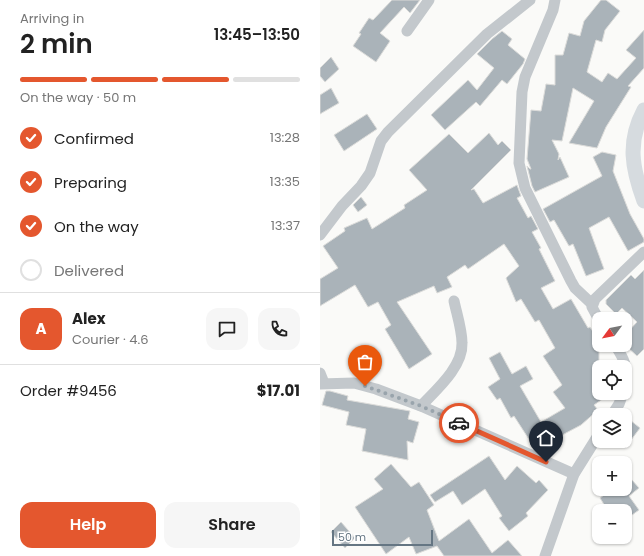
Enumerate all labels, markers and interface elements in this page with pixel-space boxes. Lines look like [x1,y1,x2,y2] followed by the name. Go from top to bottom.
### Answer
[20,9,84,28] text: Arriving in
[214,24,300,45] text: 13:45–13:50
[20,26,93,62] text: 2 min
[20,88,136,107] text: On the way · 50 m
[20,127,42,149] icon: check
[54,128,134,149] text: Confirmed
[270,128,300,147] text: 13:28
[20,171,42,193] icon: check
[54,172,127,193] text: Preparing
[270,172,300,191] text: 13:35
[20,215,42,237] icon: check
[54,216,139,237] text: On the way
[271,216,300,235] text: 13:37
[54,260,124,281] text: Delivered
[72,308,106,329] text: Alex
[206,308,248,350] button: chat
[258,308,300,350] button: phone
[592,312,632,352] north arrow
[592,312,632,544] map controls
[35,318,47,339] text: A
[72,330,149,349] text: Courier · 4.6
[348,345,382,386] pin
[354,351,376,373] icon: bag
[592,360,632,400] button: locate
[20,380,117,401] text: Order #9456
[257,380,300,401] text: $17.01
[439,403,479,443] courier
[592,408,632,448] button: layers
[448,412,470,434] icon: car
[529,421,563,462] pin
[535,427,557,449] icon: home
[592,456,632,496] button: +
[20,502,156,548] button: Help
[164,502,300,548] button: Share
[592,504,632,544] button: −
[332,528,433,547] scale bar
[338,529,366,545] text: 50 m

